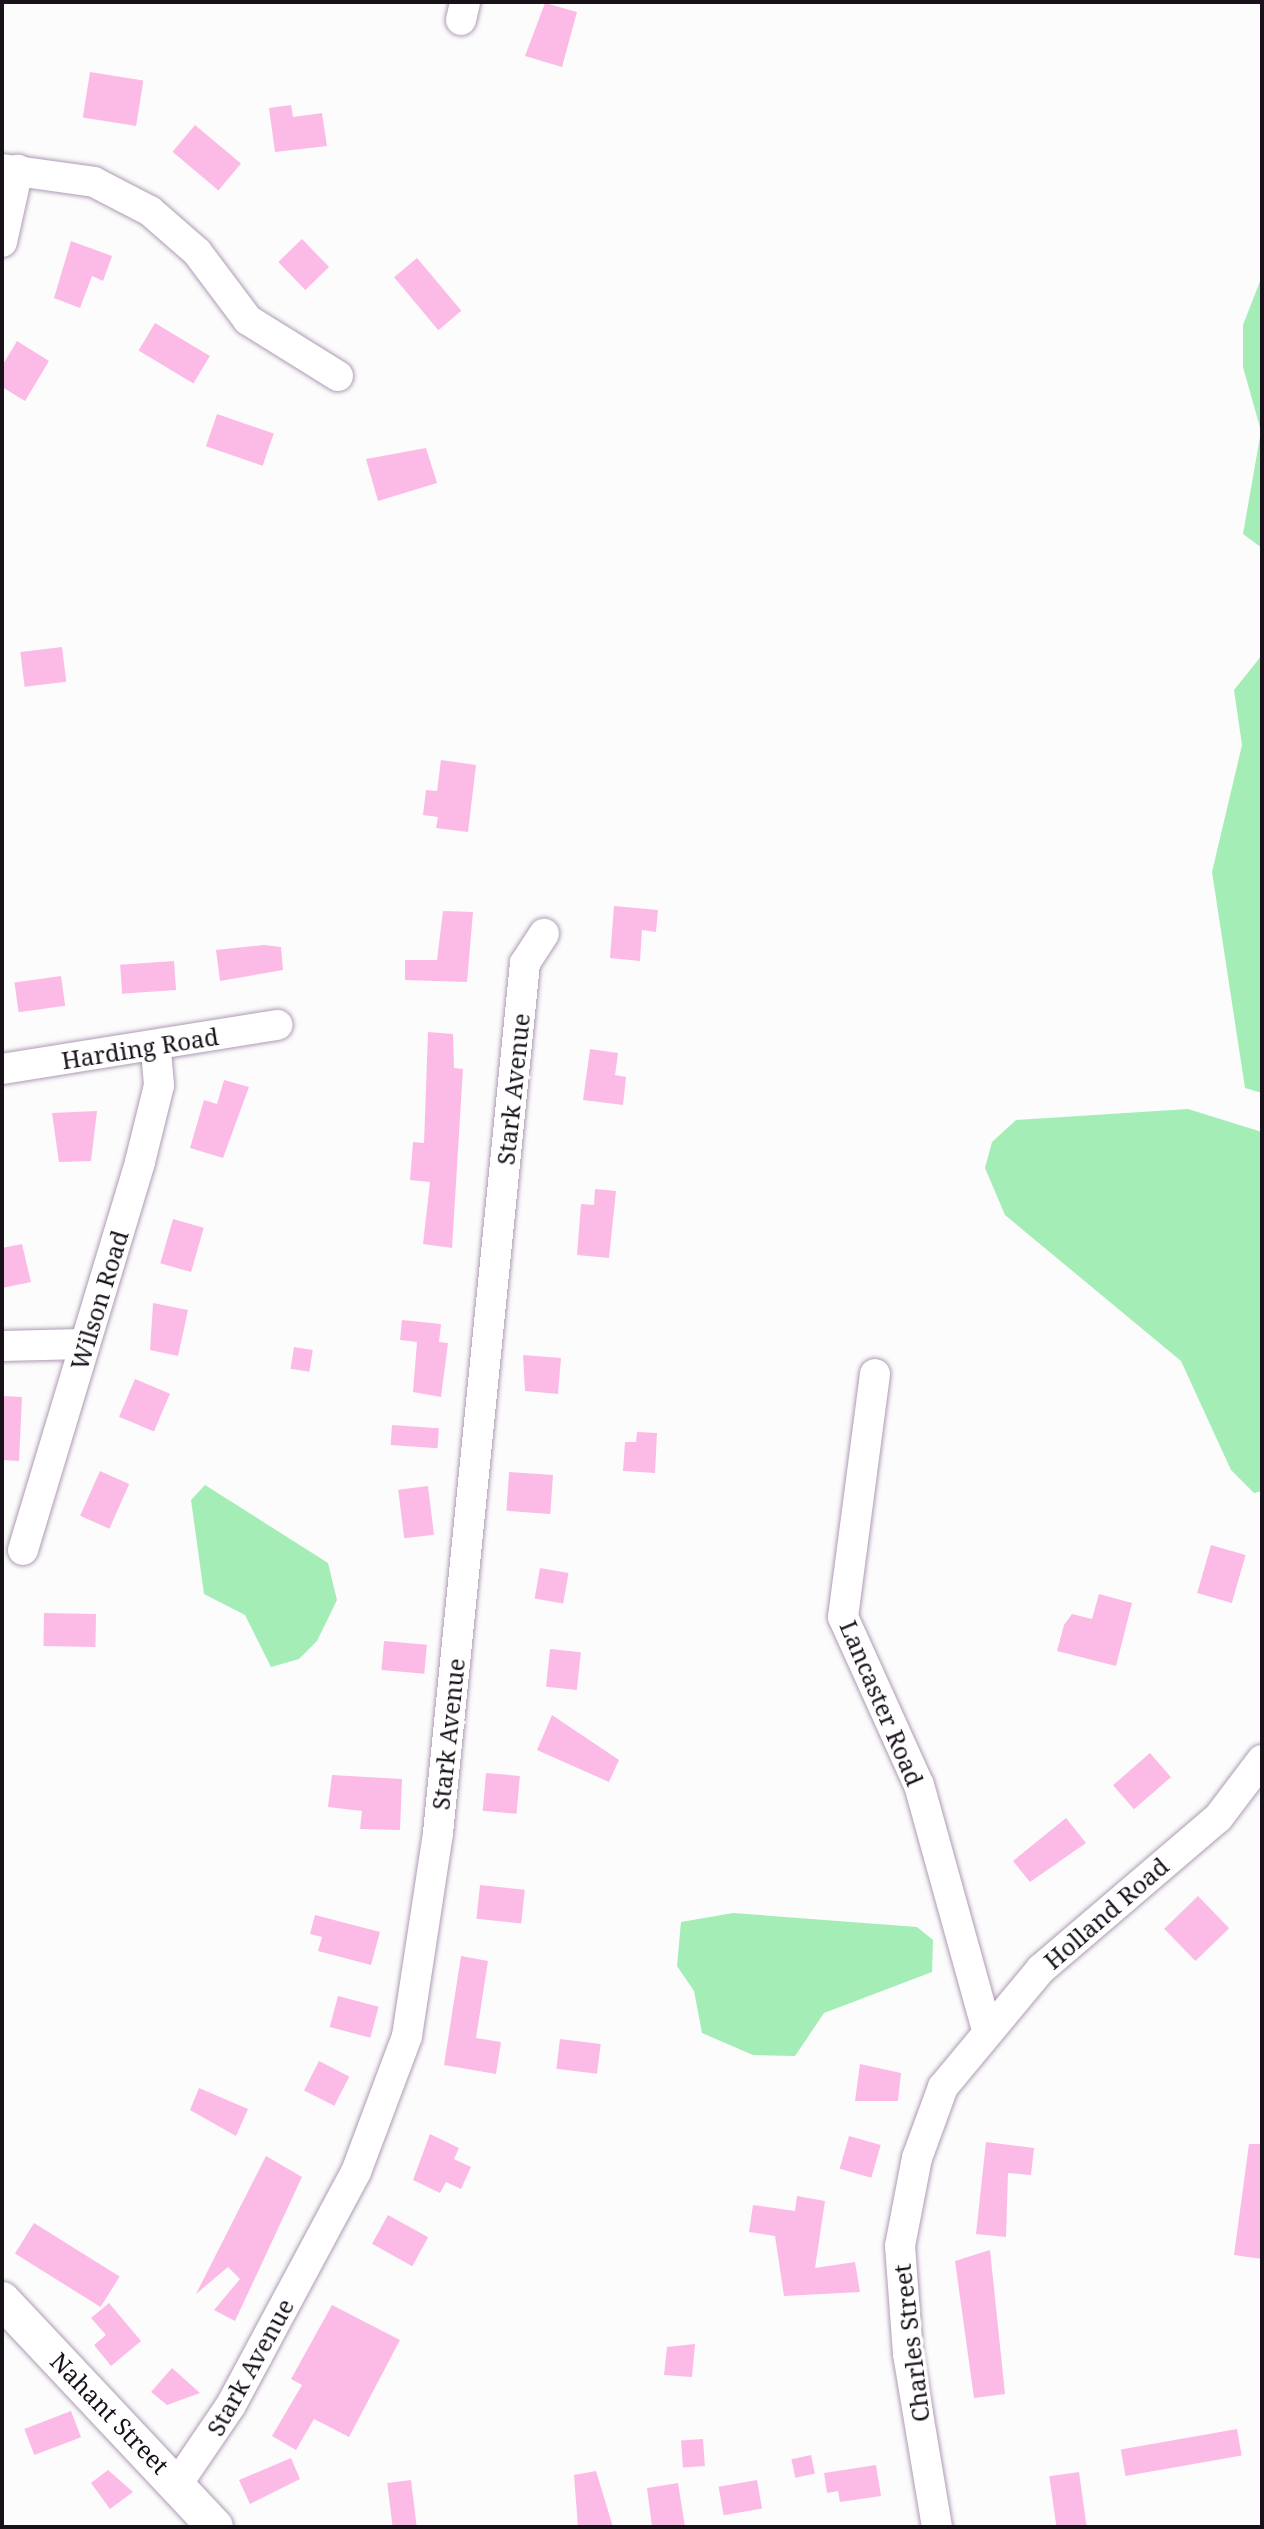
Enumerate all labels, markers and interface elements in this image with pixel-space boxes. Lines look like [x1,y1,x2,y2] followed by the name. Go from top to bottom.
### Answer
[491,1012,535,1166] street label: Stark Avenue
[59,1021,221,1075] street label: Harding Road
[64,1227,134,1373] street label: Wilson Road
[834,1616,930,1790] street label: Lancaster Road
[426,1657,470,1811] street label: Stark Avenue
[1038,1851,1174,1975] street label: Holland Road
[887,2262,935,2424] street label: Charles Street
[200,2293,300,2441] street label: Stark Avenue
[45,2346,175,2480] street label: Nahant Street

